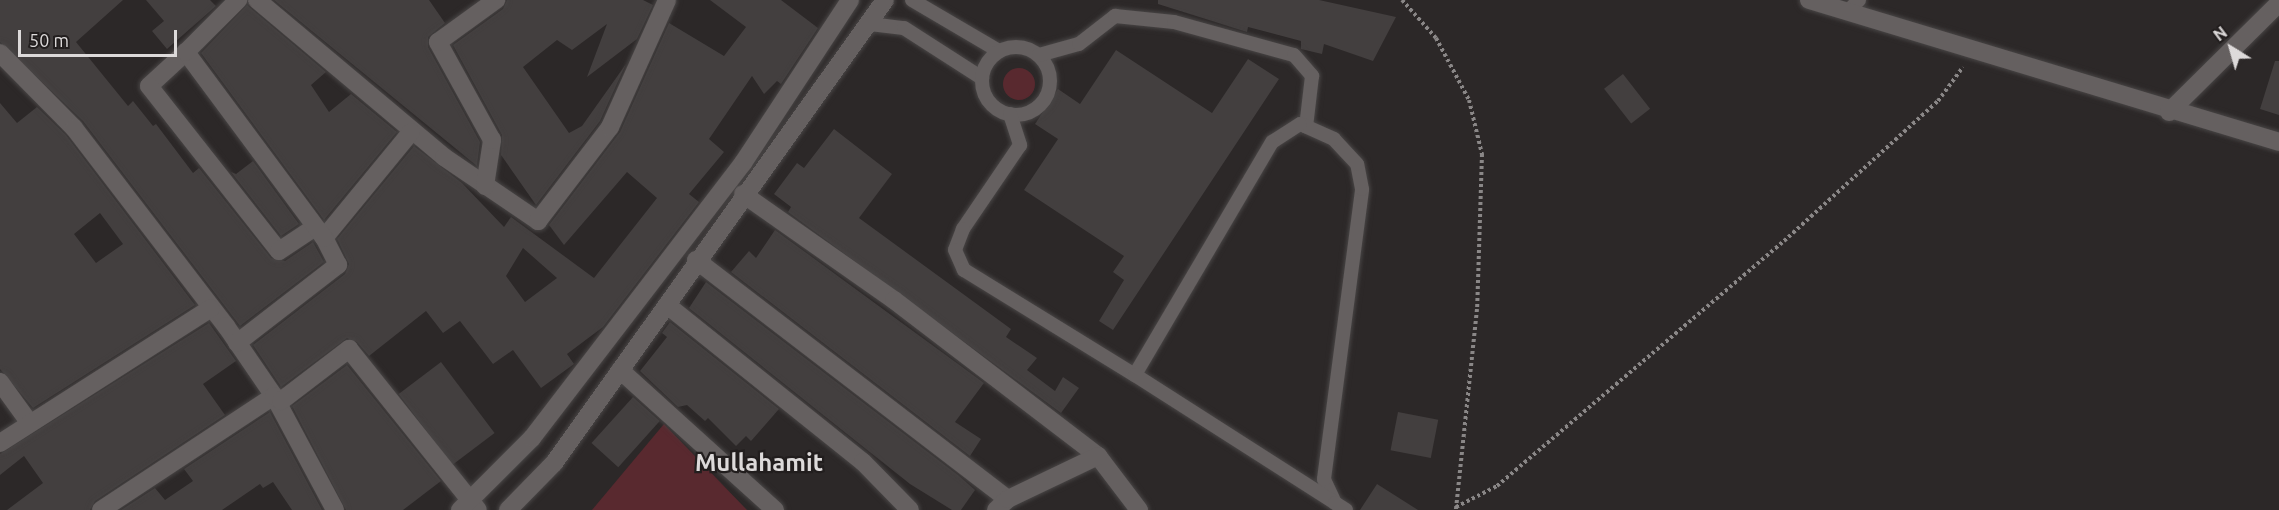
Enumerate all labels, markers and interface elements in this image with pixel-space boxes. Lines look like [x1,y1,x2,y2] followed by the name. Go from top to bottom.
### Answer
[21,18,180,56] scale bar
[2201,18,2261,78] north arrow
[2210,23,2230,44] text: N
[29,30,69,50] text: 50 m
[695,449,823,477] district label: Mullahamit

